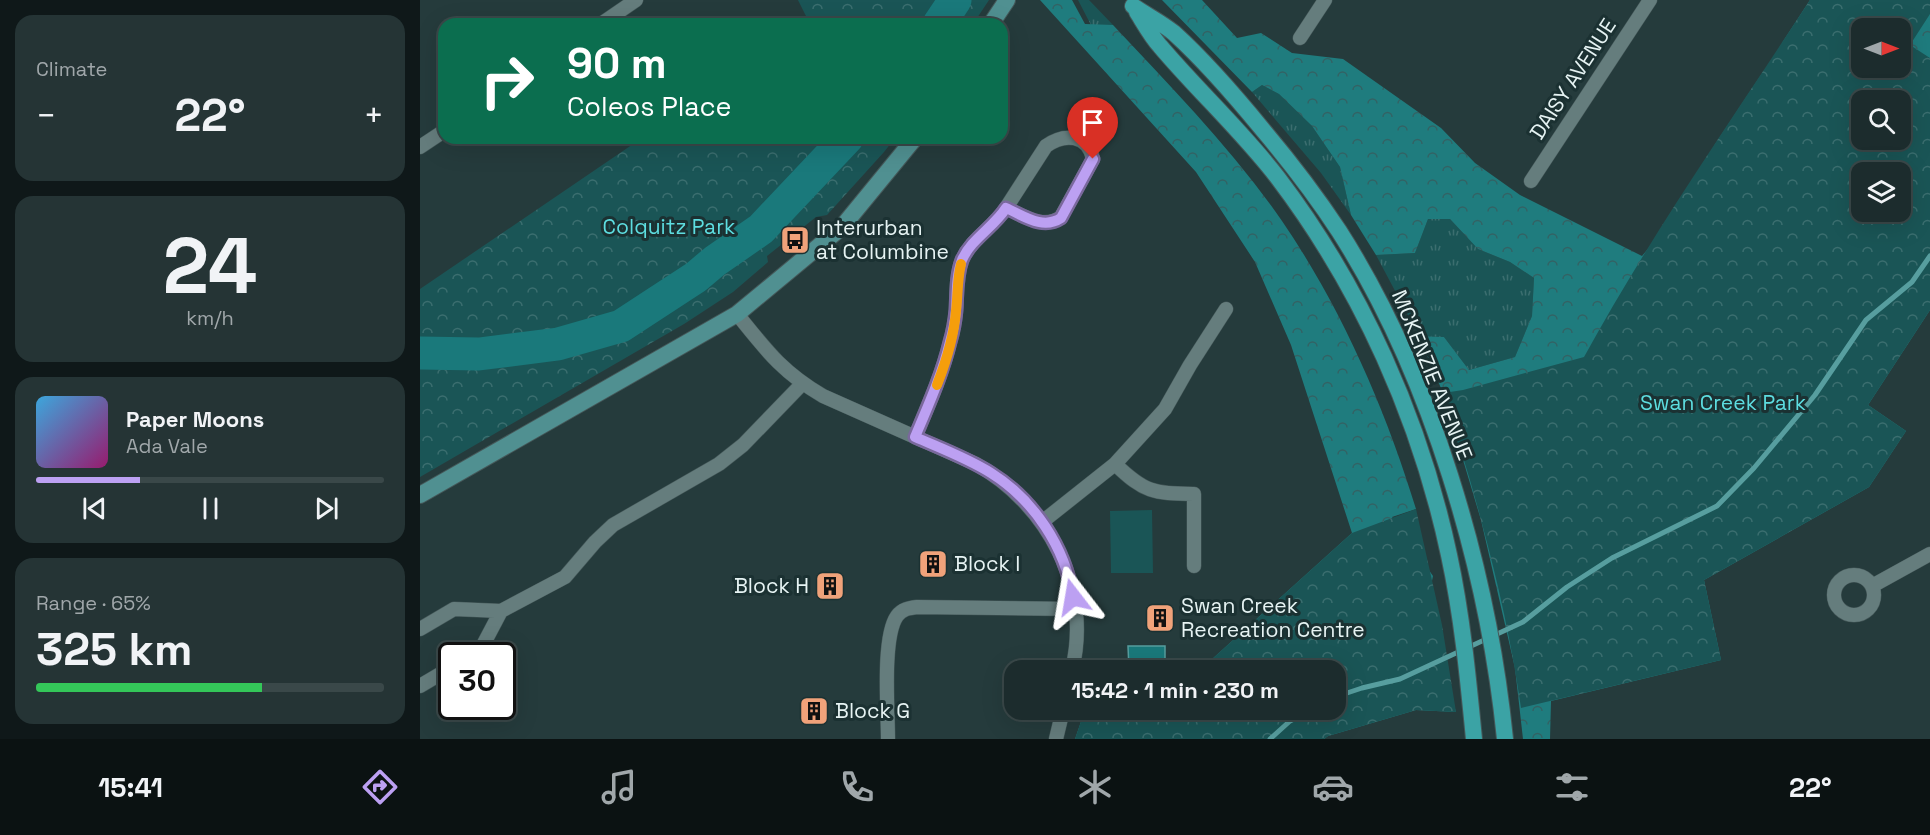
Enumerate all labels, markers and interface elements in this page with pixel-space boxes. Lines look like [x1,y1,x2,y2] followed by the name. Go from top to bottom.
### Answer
[1523,13,1622,144] street label: DAISY AVENUE
[1851,18,1911,78] north arrow
[1851,18,1911,222] map controls
[567,37,667,90] text: 90 m
[468,42,546,120] icon: right
[36,56,107,82] text: Climate
[174,87,246,144] text: 22°
[567,89,732,124] text: Coleos Place
[1851,90,1911,150] button: search
[36,95,56,137] text: −
[364,95,384,137] text: +
[1067,97,1118,159] pin
[1076,106,1109,139] icon: arrive
[1851,162,1911,222] button: layers
[603,213,735,240] park label: Colquitz Park
[816,214,949,265] place label: Interurban at Columbine
[163,216,257,316] text: 24
[779,224,811,256] bus stop icon: Interurban at Columbine
[1386,286,1479,464] street label: MCKENZIE AVENUE
[186,305,234,331] text: km/h
[1640,389,1806,416] park label: Swan Creek Park
[126,405,264,433] text: Paper Moons
[126,433,208,459] text: Ada Vale
[78,492,111,525] icon: previous
[194,492,227,525] icon: pause
[310,492,343,525] icon: next
[917,548,949,580] building icon: Block I
[954,550,1020,577] place label: Block I
[1041,565,1105,629] position arrow
[814,570,846,602] building icon: Block H
[734,572,809,599] place label: Block H
[36,590,151,616] text: Range · 65%
[1181,592,1365,643] place label: Swan Creek Recreation Centre
[1144,602,1176,634] building icon: Swan Creek Recreation Centre
[36,621,192,678] text: 325 km
[438,642,516,720] speed limit sign: 30
[1071,676,1279,704] text: 15:42 · 1 min · 230 m
[798,695,830,727] building icon: Block G
[835,697,910,724] place label: Block G
[359,766,401,808] icon: directions
[598,766,640,808] icon: music
[836,766,878,808] icon: phone
[1074,766,1116,808] icon: climate
[1312,766,1354,808] icon: car
[1551,766,1593,808] icon: filters
[98,770,163,805] text: 15:41
[1789,770,1832,805] text: 22°

